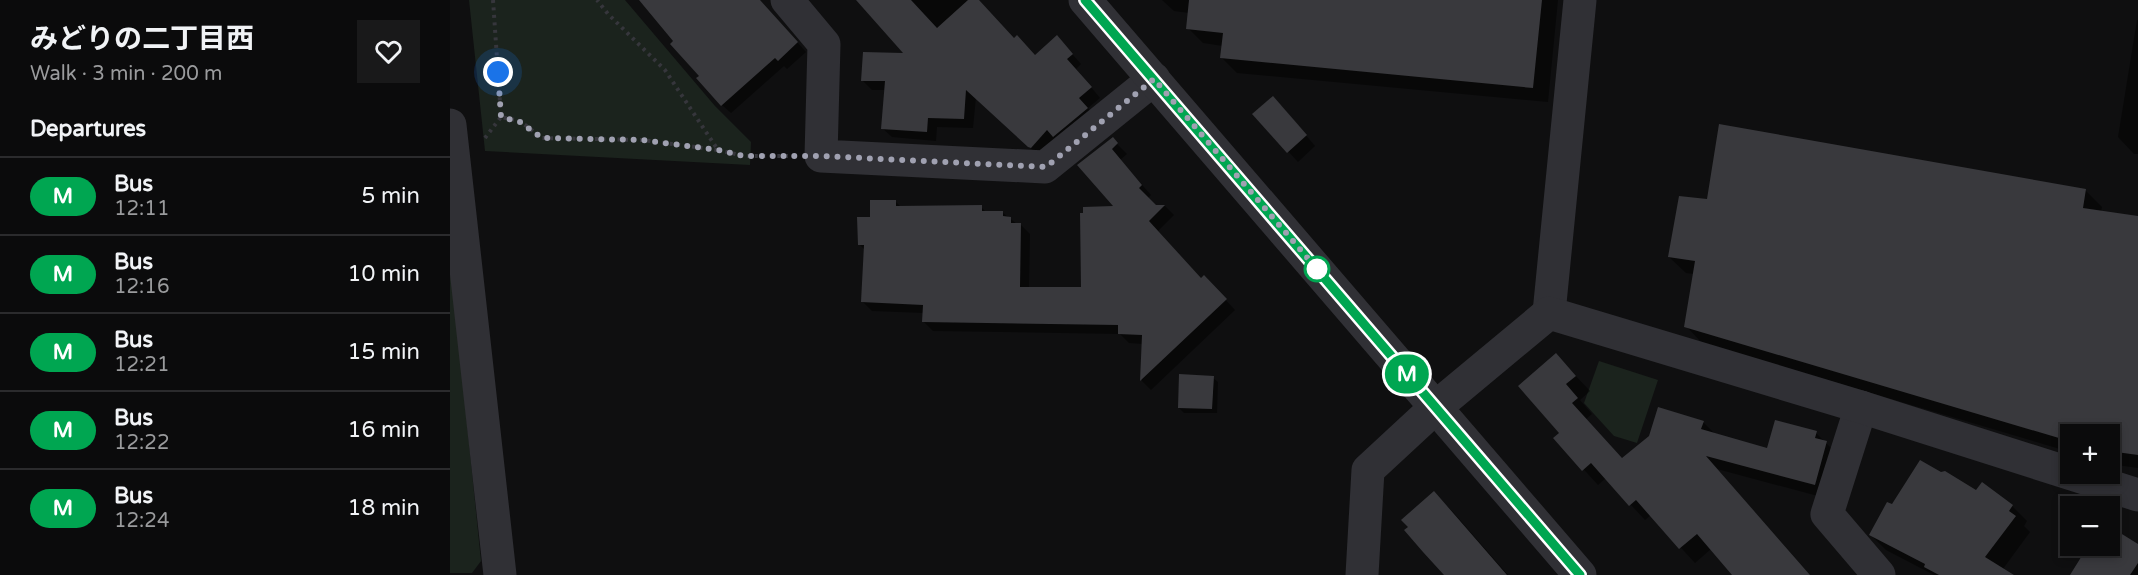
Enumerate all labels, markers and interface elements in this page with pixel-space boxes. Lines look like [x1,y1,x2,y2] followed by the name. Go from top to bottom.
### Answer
[357,20,420,83] button: heart
[30,22,254,56] text: みどりの二丁目西
[483,57,513,87] your location
[30,62,222,86] text: Walk · 3 min · 200 m
[30,116,146,142] text: Departures
[114,171,153,197] text: Bus
[361,183,420,209] text: 5 min
[53,184,73,209] text: M
[114,197,169,221] text: 12:11
[114,249,153,275] text: Bus
[1304,256,1330,282] unlabelled marker
[348,261,420,287] text: 10 min
[53,262,73,287] text: M
[114,275,169,299] text: 12:16
[114,327,153,353] text: Bus
[348,339,420,365] text: 15 min
[53,340,73,365] text: M
[114,353,169,377] text: 12:21
[1388,354,1426,394] line badge: M
[1397,362,1417,387] text: M
[114,405,153,431] text: Bus
[348,417,420,443] text: 16 min
[53,418,73,443] text: M
[2060,424,2120,556] map controls
[2060,424,2120,484] button: +
[114,431,169,455] text: 12:22
[114,483,153,509] text: Bus
[348,495,420,521] text: 18 min
[53,496,73,521] text: M
[2060,496,2120,556] button: −
[114,509,169,533] text: 12:24

